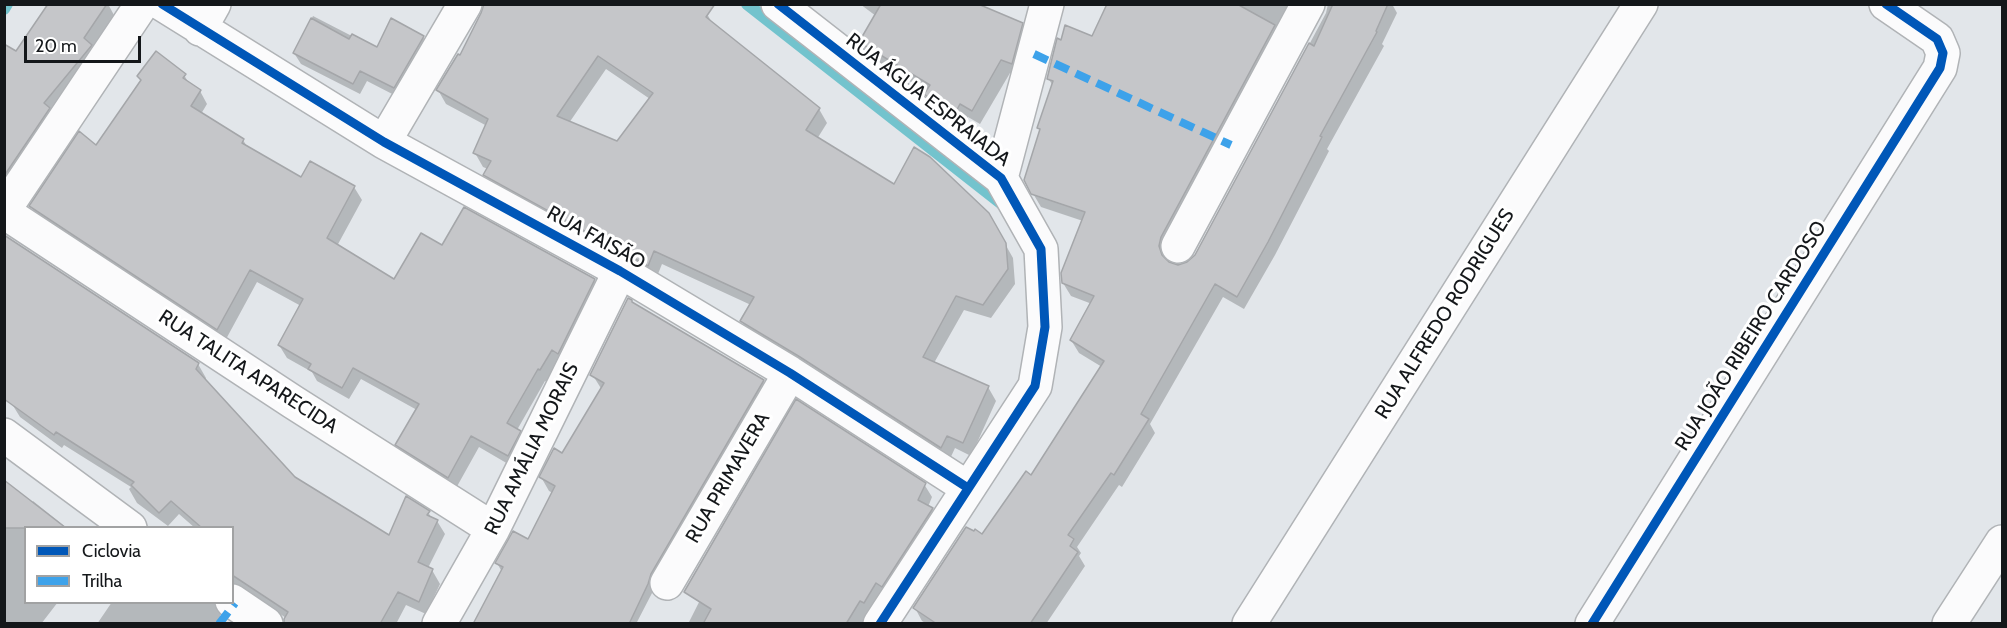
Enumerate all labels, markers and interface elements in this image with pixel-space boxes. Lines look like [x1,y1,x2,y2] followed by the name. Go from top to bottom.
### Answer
[27,24,144,62] scale bar
[841,28,1015,172] street label: RUA ÁGUA ESPRAIADA
[35,35,77,57] text: 20 m
[542,201,650,275] street label: RUA FAISÃO
[1370,204,1520,424] street label: RUA ALFREDO RODRIGUES
[1670,217,1832,455] street label: RUA JOÃO RIBEIRO CARDOSO
[154,305,342,439] street label: RUA TALITA APARECIDA
[480,359,584,539] street label: RUA AMÁLIA MORAIS
[681,408,775,548] street label: RUA PRIMAVERA
[24,526,234,604] legend
[82,540,141,562] text: Ciclovia
[82,570,122,592] text: Trilha

